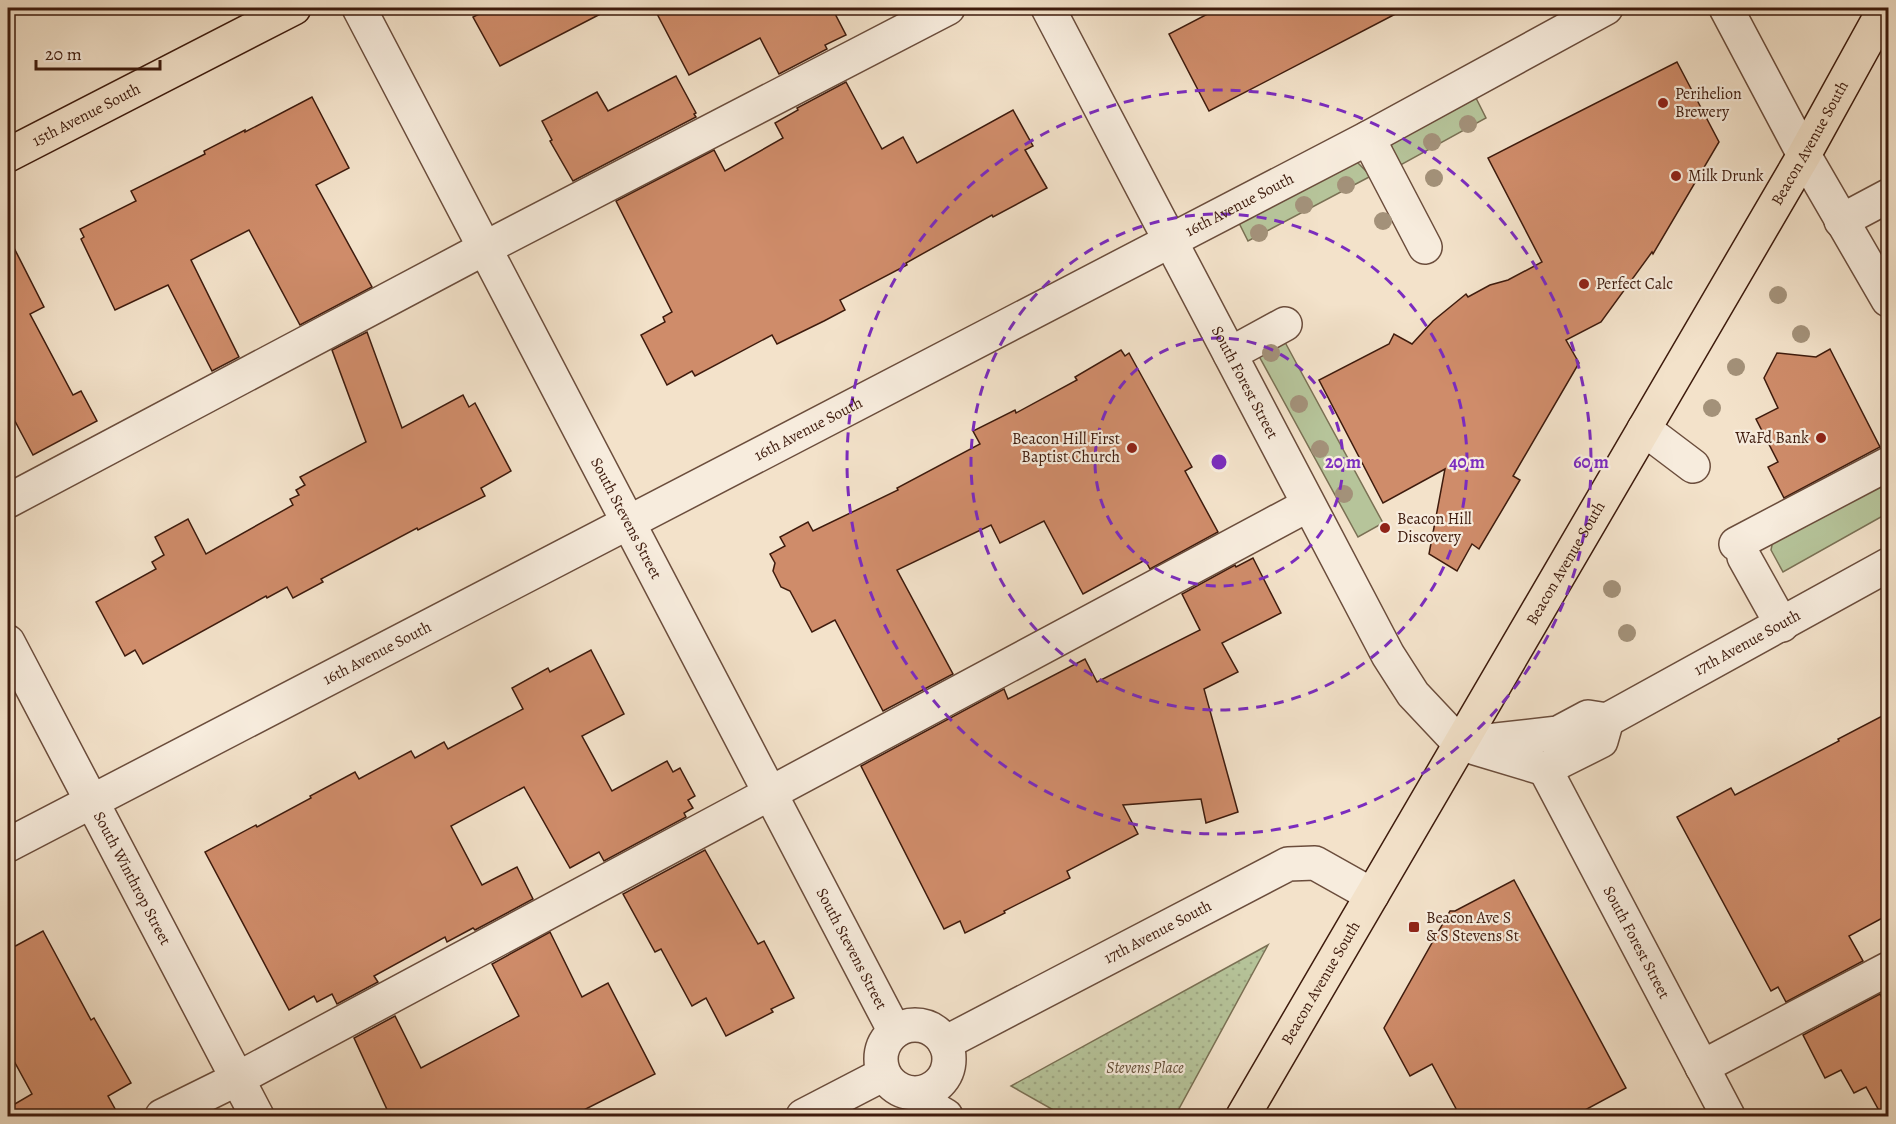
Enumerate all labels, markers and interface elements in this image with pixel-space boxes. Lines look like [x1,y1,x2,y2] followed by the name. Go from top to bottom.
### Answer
[36,33,160,71] scale bar
[45,42,82,66] text: 20 m
[1766,76,1854,210] street label: Beacon Avenue South
[28,78,145,152] street label: 15th Avenue South
[1675,83,1742,123] place label: Perihelion Brewery
[1656,96,1670,110] marker: Perihelion Brewery
[1688,165,1764,187] place label: Milk Drunk
[1181,167,1298,242] street label: 16th Avenue South
[1669,169,1683,183] marker: Milk Drunk
[1596,273,1673,295] place label: Perfect Calc
[1577,277,1591,291] marker: Perfect Calc
[1206,322,1283,443] street label: South Forest Street
[750,391,867,466] street label: 16th Avenue South
[1734,427,1809,449] place label: WaFd Bank
[1012,428,1120,468] place label: Beacon Hill First Baptist Church
[1814,431,1828,445] marker: WaFd Bank
[1125,441,1139,455] marker: Beacon Hill First Baptist Church
[1325,450,1361,474] text: 20 m
[1449,450,1485,474] text: 40 m
[1573,450,1609,474] text: 60 m
[1209,452,1229,472] centre of rings
[585,454,667,583] street label: South Stevens Street
[1521,497,1611,629] street label: Beacon Avenue South
[1397,508,1472,548] place label: Beacon Hill Discovery
[1378,521,1392,535] marker: Beacon Hill Discovery
[1690,604,1805,681] street label: 17th Avenue South
[319,616,436,690] street label: 16th Avenue South
[88,808,176,949] street label: South Winthrop Street
[1598,882,1675,1003] street label: South Forest Street
[811,884,892,1014] street label: South Stevens Street
[1100,895,1216,969] street label: 17th Avenue South
[1426,907,1519,947] place label: Beacon Ave S & S Stevens St
[1276,917,1366,1049] street label: Beacon Avenue South
[1407,920,1421,934] marker: Beacon Ave S & S Stevens St
[1106,1057,1184,1079] park label: Stevens Place

